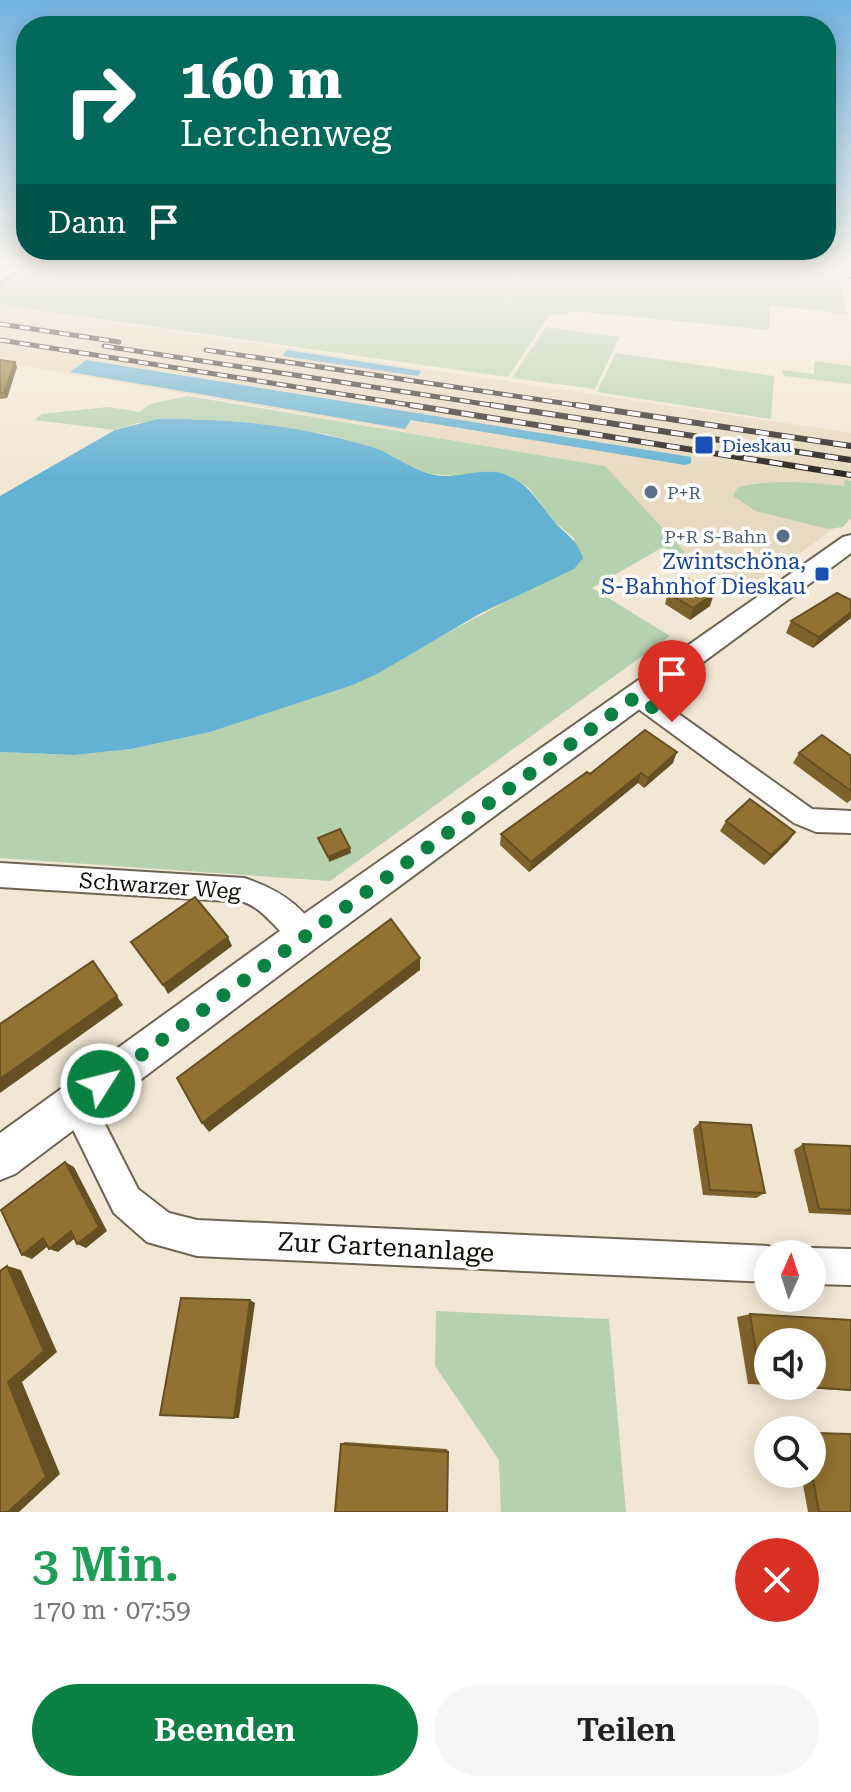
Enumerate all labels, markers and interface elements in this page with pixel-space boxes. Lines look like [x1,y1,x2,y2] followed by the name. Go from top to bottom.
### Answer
[180,46,342,112] text: 160 m
[48,48,152,152] icon: right
[180,113,392,155] text: Lerchenweg
[142,200,186,244] icon: arrive
[48,205,126,240] text: Dann
[693,434,715,456] marker: Dieskau
[722,435,792,456] place label: Dieskau
[667,482,702,503] place label: P+R
[642,483,660,501] marker: P+R
[664,526,767,547] place label: P+R S-Bahn
[774,527,792,545] marker: P+R S-Bahn
[601,549,806,599] place label: Zwintschöna, S-Bahnhof Dieskau
[813,565,831,583] marker: Zwintschöna, S-Bahnhof Dieskau
[638,640,706,722] pin
[650,652,694,696] icon: arrive
[78,868,242,904] street label: Schwarzer Weg
[59,1042,143,1126] position arrow
[277,1226,495,1268] street label: Zur Gartenanlage
[754,1240,826,1312] north arrow
[754,1240,826,1488] map controls
[754,1328,826,1400] button: sound
[754,1416,826,1488] button: search
[32,1537,179,1593] text: 3 Min.
[735,1538,819,1622] button: close
[32,1595,191,1625] text: 170 m · 07:59
[32,1684,418,1776] button: Beenden
[434,1684,819,1776] button: Teilen

